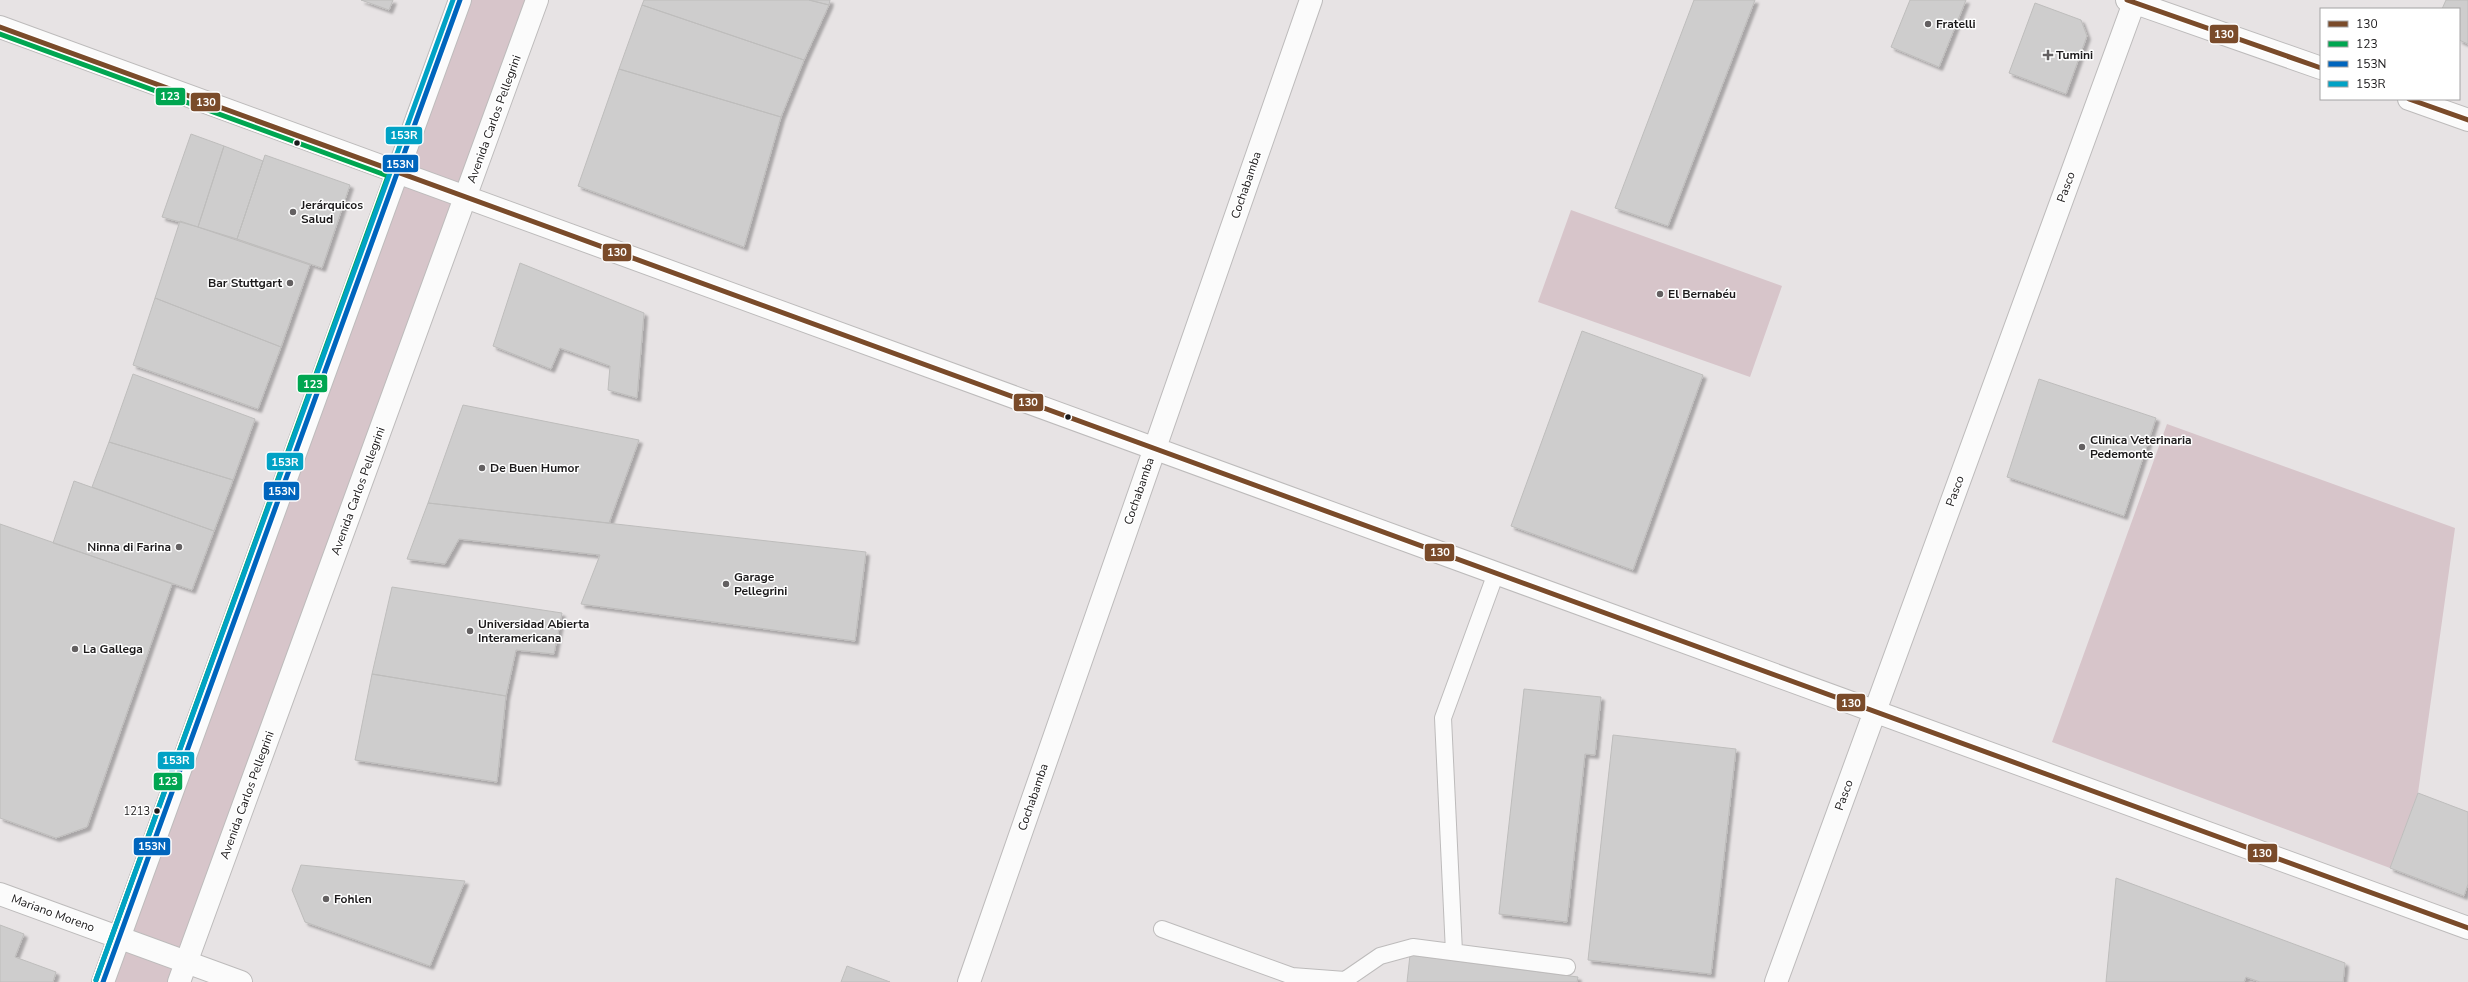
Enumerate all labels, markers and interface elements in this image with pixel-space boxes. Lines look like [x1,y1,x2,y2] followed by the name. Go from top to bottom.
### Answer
[2320,8,2460,100] legend
[1936,16,1976,32] place label: Fratelli
[2356,16,2378,32] text: 130
[1923,19,1933,29] marker: Fratelli
[2209,24,2239,44] line badge: 130
[2214,27,2234,42] text: 130
[2356,36,2378,52] text: 123
[2056,47,2093,63] place label: Tumini
[2043,50,2053,60] marker: Tumini
[463,53,525,185] street label: Avenida Carlos Pellegrini
[2356,56,2386,72] text: 153N
[2356,76,2386,92] text: 153R
[155,87,186,106] line badge: 123
[160,89,180,104] text: 123
[190,92,221,112] line badge: 130
[196,95,216,110] text: 130
[385,126,423,145] line badge: 153R
[390,128,418,143] text: 153R
[292,138,302,148] unlabelled marker
[1227,149,1265,221] street label: Cochabamba
[382,154,419,173] line badge: 153N
[386,157,414,172] text: 153N
[2053,169,2079,205] street label: Pasco
[300,197,363,227] place label: Jerárquicos Salud
[288,207,298,217] marker: Jerárquicos Salud
[602,243,632,262] line badge: 130
[607,245,627,260] text: 130
[208,275,282,291] place label: Bar Stuttgart
[285,278,295,288] marker: Bar Stuttgart
[1668,286,1736,302] place label: El Bernabéu
[1655,289,1665,299] marker: El Bernabéu
[297,374,328,393] line badge: 123
[303,377,323,392] text: 123
[1013,393,1044,412] line badge: 130
[1018,395,1038,410] text: 130
[1063,412,1073,422] unlabelled marker
[327,425,389,557] street label: Avenida Carlos Pellegrini
[2090,432,2192,462] place label: Clinica Veterinaria Pedemonte
[2077,442,2087,452] marker: Clinica Veterinaria Pedemonte
[266,452,304,471] line badge: 153R
[271,455,299,470] text: 153R
[1120,455,1158,527] street label: Cochabamba
[490,460,580,476] place label: De Buen Humor
[477,463,487,473] marker: De Buen Humor
[1942,473,1968,509] street label: Pasco
[263,481,300,501] line badge: 153N
[268,484,296,499] text: 153N
[87,539,171,555] place label: Ninna di Farina
[174,542,184,552] marker: Ninna di Farina
[1424,543,1455,562] line badge: 130
[1430,545,1450,560] text: 130
[734,569,787,599] place label: Garage Pellegrini
[721,579,731,589] marker: Garage Pellegrini
[478,616,589,646] place label: Universidad Abierta Interamericana
[465,626,475,636] marker: Universidad Abierta Interamericana
[83,641,143,657] place label: La Gallega
[70,644,80,654] marker: La Gallega
[1836,693,1866,712] line badge: 130
[1841,696,1861,711] text: 130
[216,729,278,861] street label: Avenida Carlos Pellegrini
[157,751,195,770] line badge: 153R
[162,753,190,768] text: 153R
[1014,761,1052,833] street label: Cochabamba
[153,772,183,791] line badge: 123
[158,774,178,789] text: 123
[1831,777,1857,813] street label: Pasco
[124,804,150,819] place label: 1213
[152,806,162,816] marker: 1213
[133,837,171,856] line badge: 153N
[138,839,166,854] text: 153N
[2247,843,2278,863] line badge: 130
[2252,846,2272,861] text: 130
[9,890,97,936] street label: Mariano Moreno
[334,891,372,907] place label: Fohlen
[321,894,331,904] marker: Fohlen

